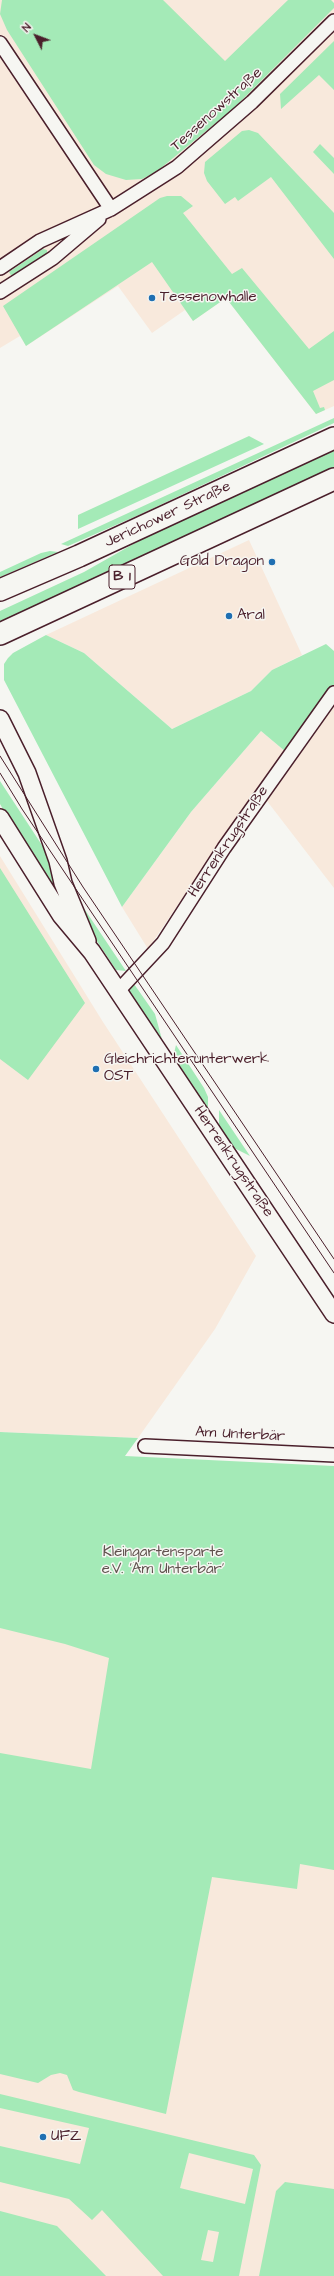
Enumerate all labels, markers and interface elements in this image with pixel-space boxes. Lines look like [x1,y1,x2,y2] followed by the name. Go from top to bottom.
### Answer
[16,16,56,56] north arrow
[19,20,35,35] text: N
[168,64,266,156] street label: Tessenowstraße
[160,289,257,307] place label: Tessenowhalle
[147,293,157,303] marker: Tessenowhalle
[102,478,234,552] street label: Jerichower Straße
[180,553,264,571] place label: Gold Dragon
[267,557,277,567] marker: Gold Dragon
[109,565,135,589] road number: B 1
[237,607,265,625] place label: Aral
[224,611,234,621] marker: Aral
[185,783,273,901] street label: Herrenkrugstraße
[104,1051,269,1086] place label: Gleichrichterunterwerk OST
[91,1064,101,1074] marker: Gleichrichterunterwerk OST
[189,1103,277,1221] street label: Herrenkrugstraße
[195,1424,285,1446] street label: Am Unterbär
[102,1544,224,1579] park label: Kleingartensparte e.V. 'Am Unterbär'
[51,2128,82,2146] place label: UFZ
[38,2132,48,2142] marker: UFZ

